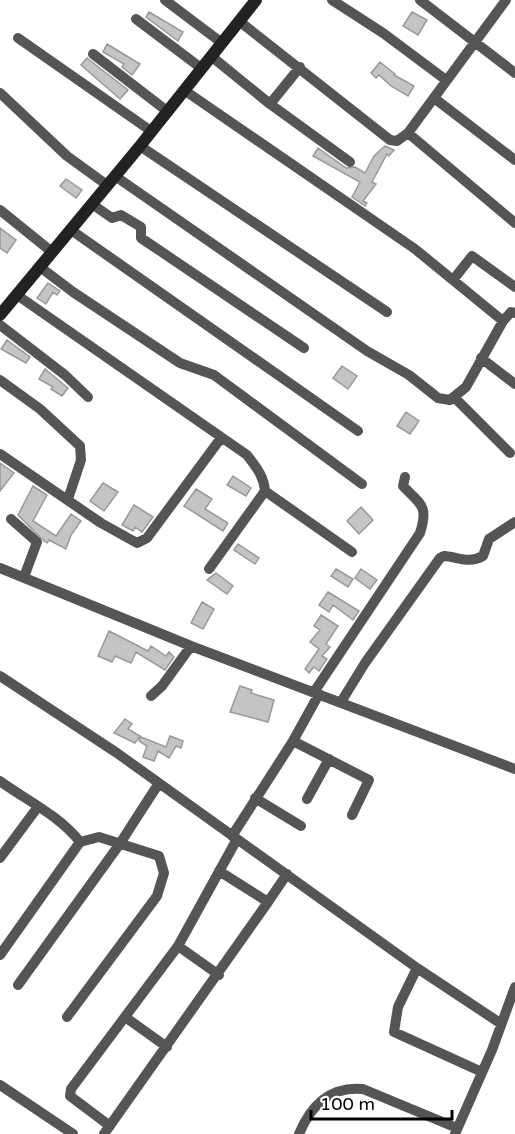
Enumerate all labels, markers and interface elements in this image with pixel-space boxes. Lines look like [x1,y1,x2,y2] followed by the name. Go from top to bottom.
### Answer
[311,1083,452,1121] scale bar
[320,1093,375,1115] text: 100 m

